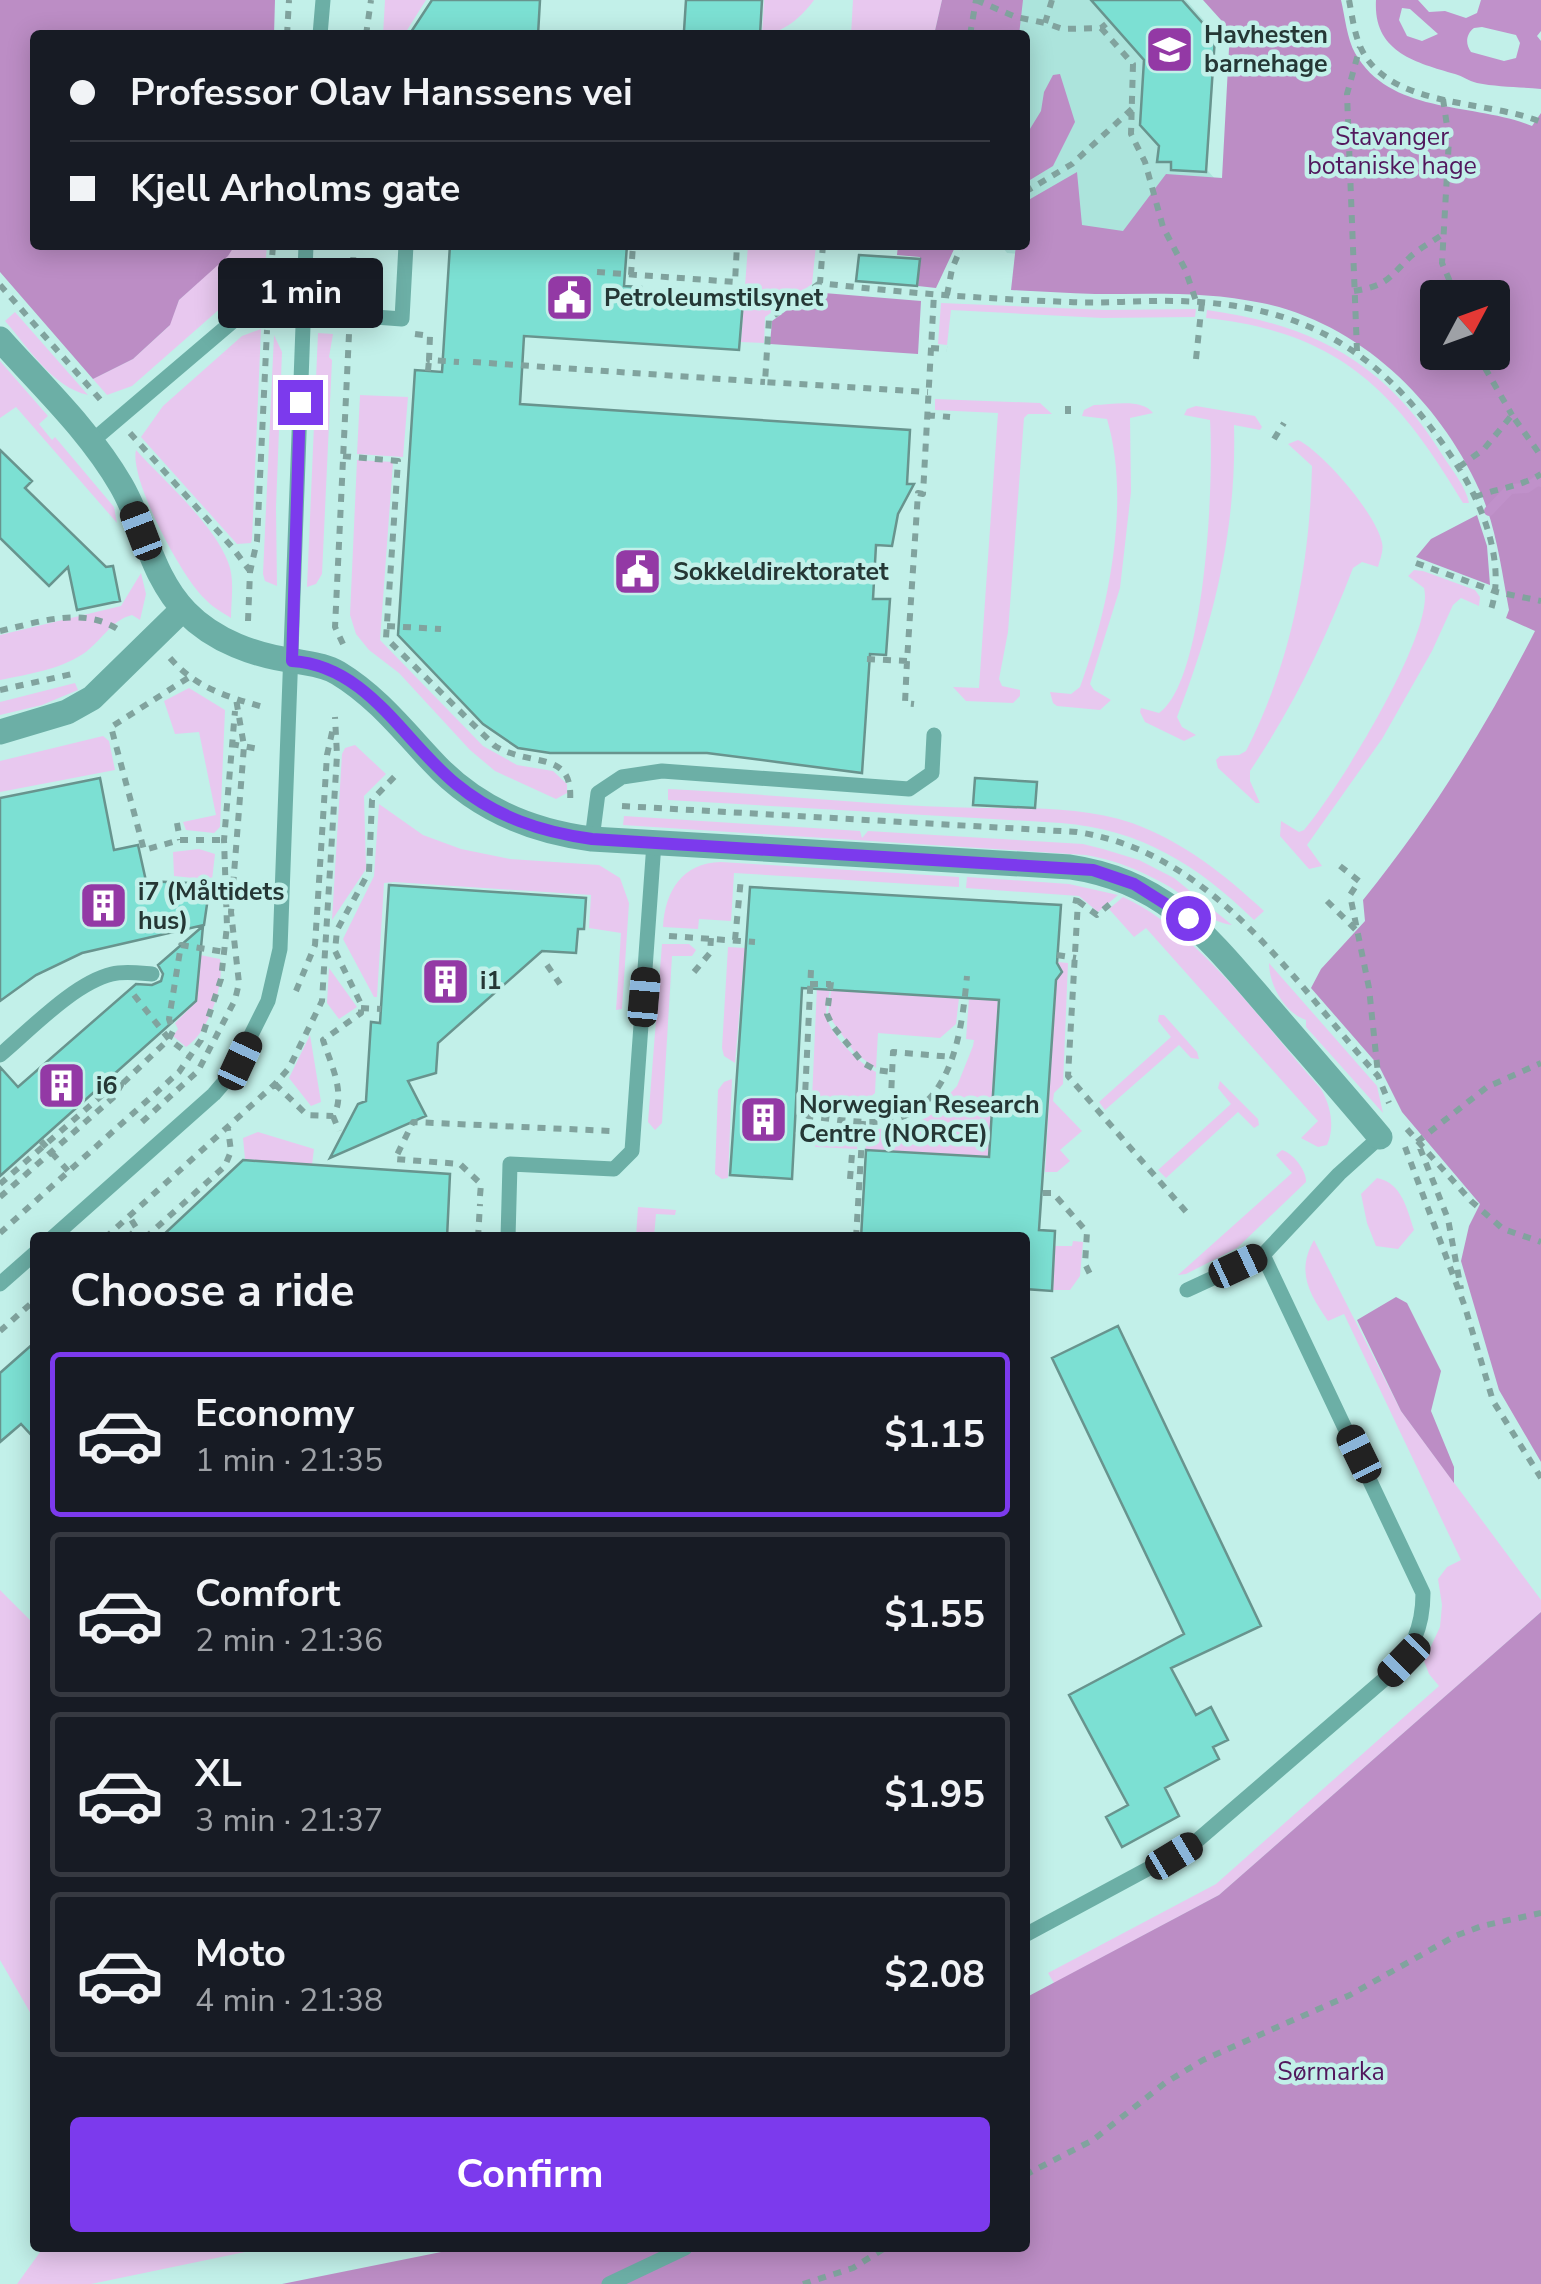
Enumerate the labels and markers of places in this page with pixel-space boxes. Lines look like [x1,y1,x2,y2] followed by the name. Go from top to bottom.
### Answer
[1204,18,1328,81] place label: Havhesten barnehage
[1143,23,1195,75] school or university icon: Havhesten barnehage
[543,272,595,324] public building icon: Petroleumstilsynet
[604,281,824,315] place label: Petroleumstilsynet
[612,546,664,598] public building icon: Sokkeldirektoratet
[673,555,889,589] place label: Sokkeldirektoratet
[138,875,284,938] place label: i7 (Måltidets hus)
[77,880,129,932] building icon: i7 (Måltidets hus)
[419,955,471,1007] building icon: i1
[480,964,501,998] place label: i1
[35,1060,87,1112] building icon: i6
[96,1069,117,1103] place label: i6
[799,1088,1040,1151] place label: Norwegian Research Centre (NORCE)
[738,1093,790,1145] building icon: Norwegian Research Centre (NORCE)

